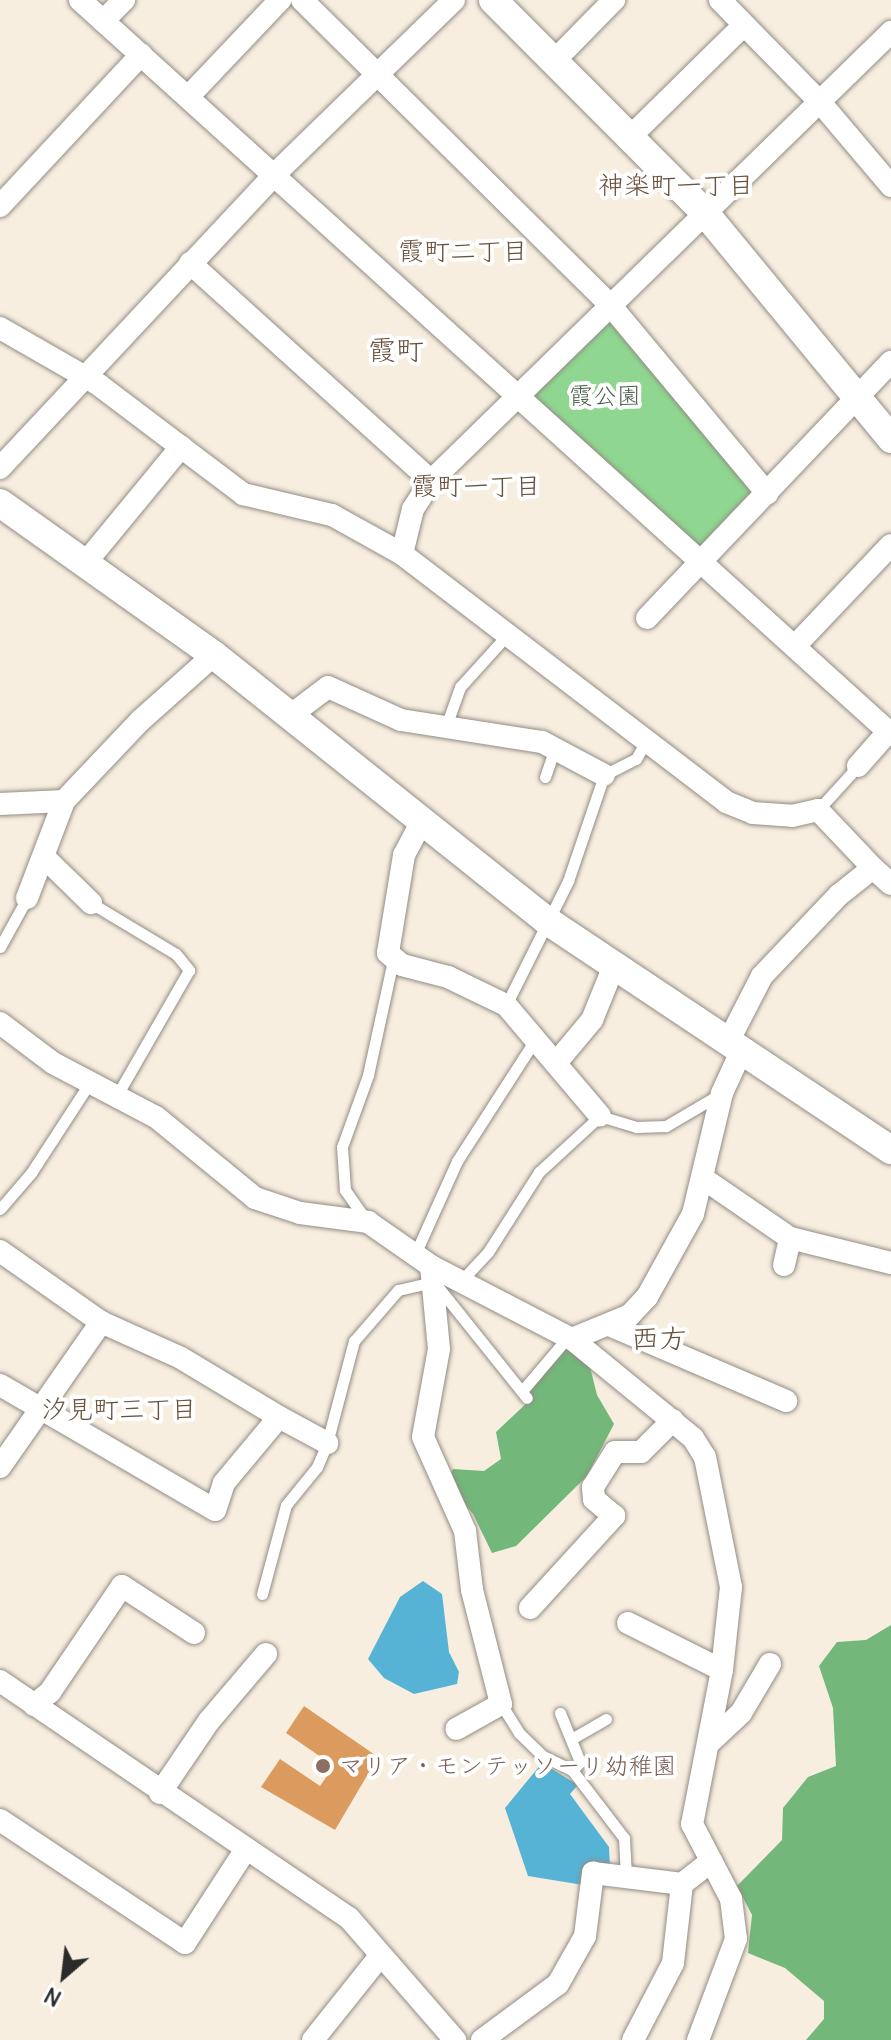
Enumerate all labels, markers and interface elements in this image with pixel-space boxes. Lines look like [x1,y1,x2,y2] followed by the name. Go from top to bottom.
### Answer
[598,169,754,201] district label: 神楽町一丁目
[398,235,528,267] district label: 霞町二丁目
[368,333,424,367] district label: 霞町
[569,382,641,410] park label: 霞公園
[411,470,541,502] district label: 霞町一丁目
[631,1321,687,1355] district label: 西方
[41,1393,197,1425] district label: 汐見町三丁目
[339,1752,675,1780] place label: マリア・モンテッソーリ幼稚園
[314,1757,332,1775] marker: マリア・モンテッソーリ幼稚園
[24,1936,104,2016] north arrow
[39,1981,66,2013] text: N

